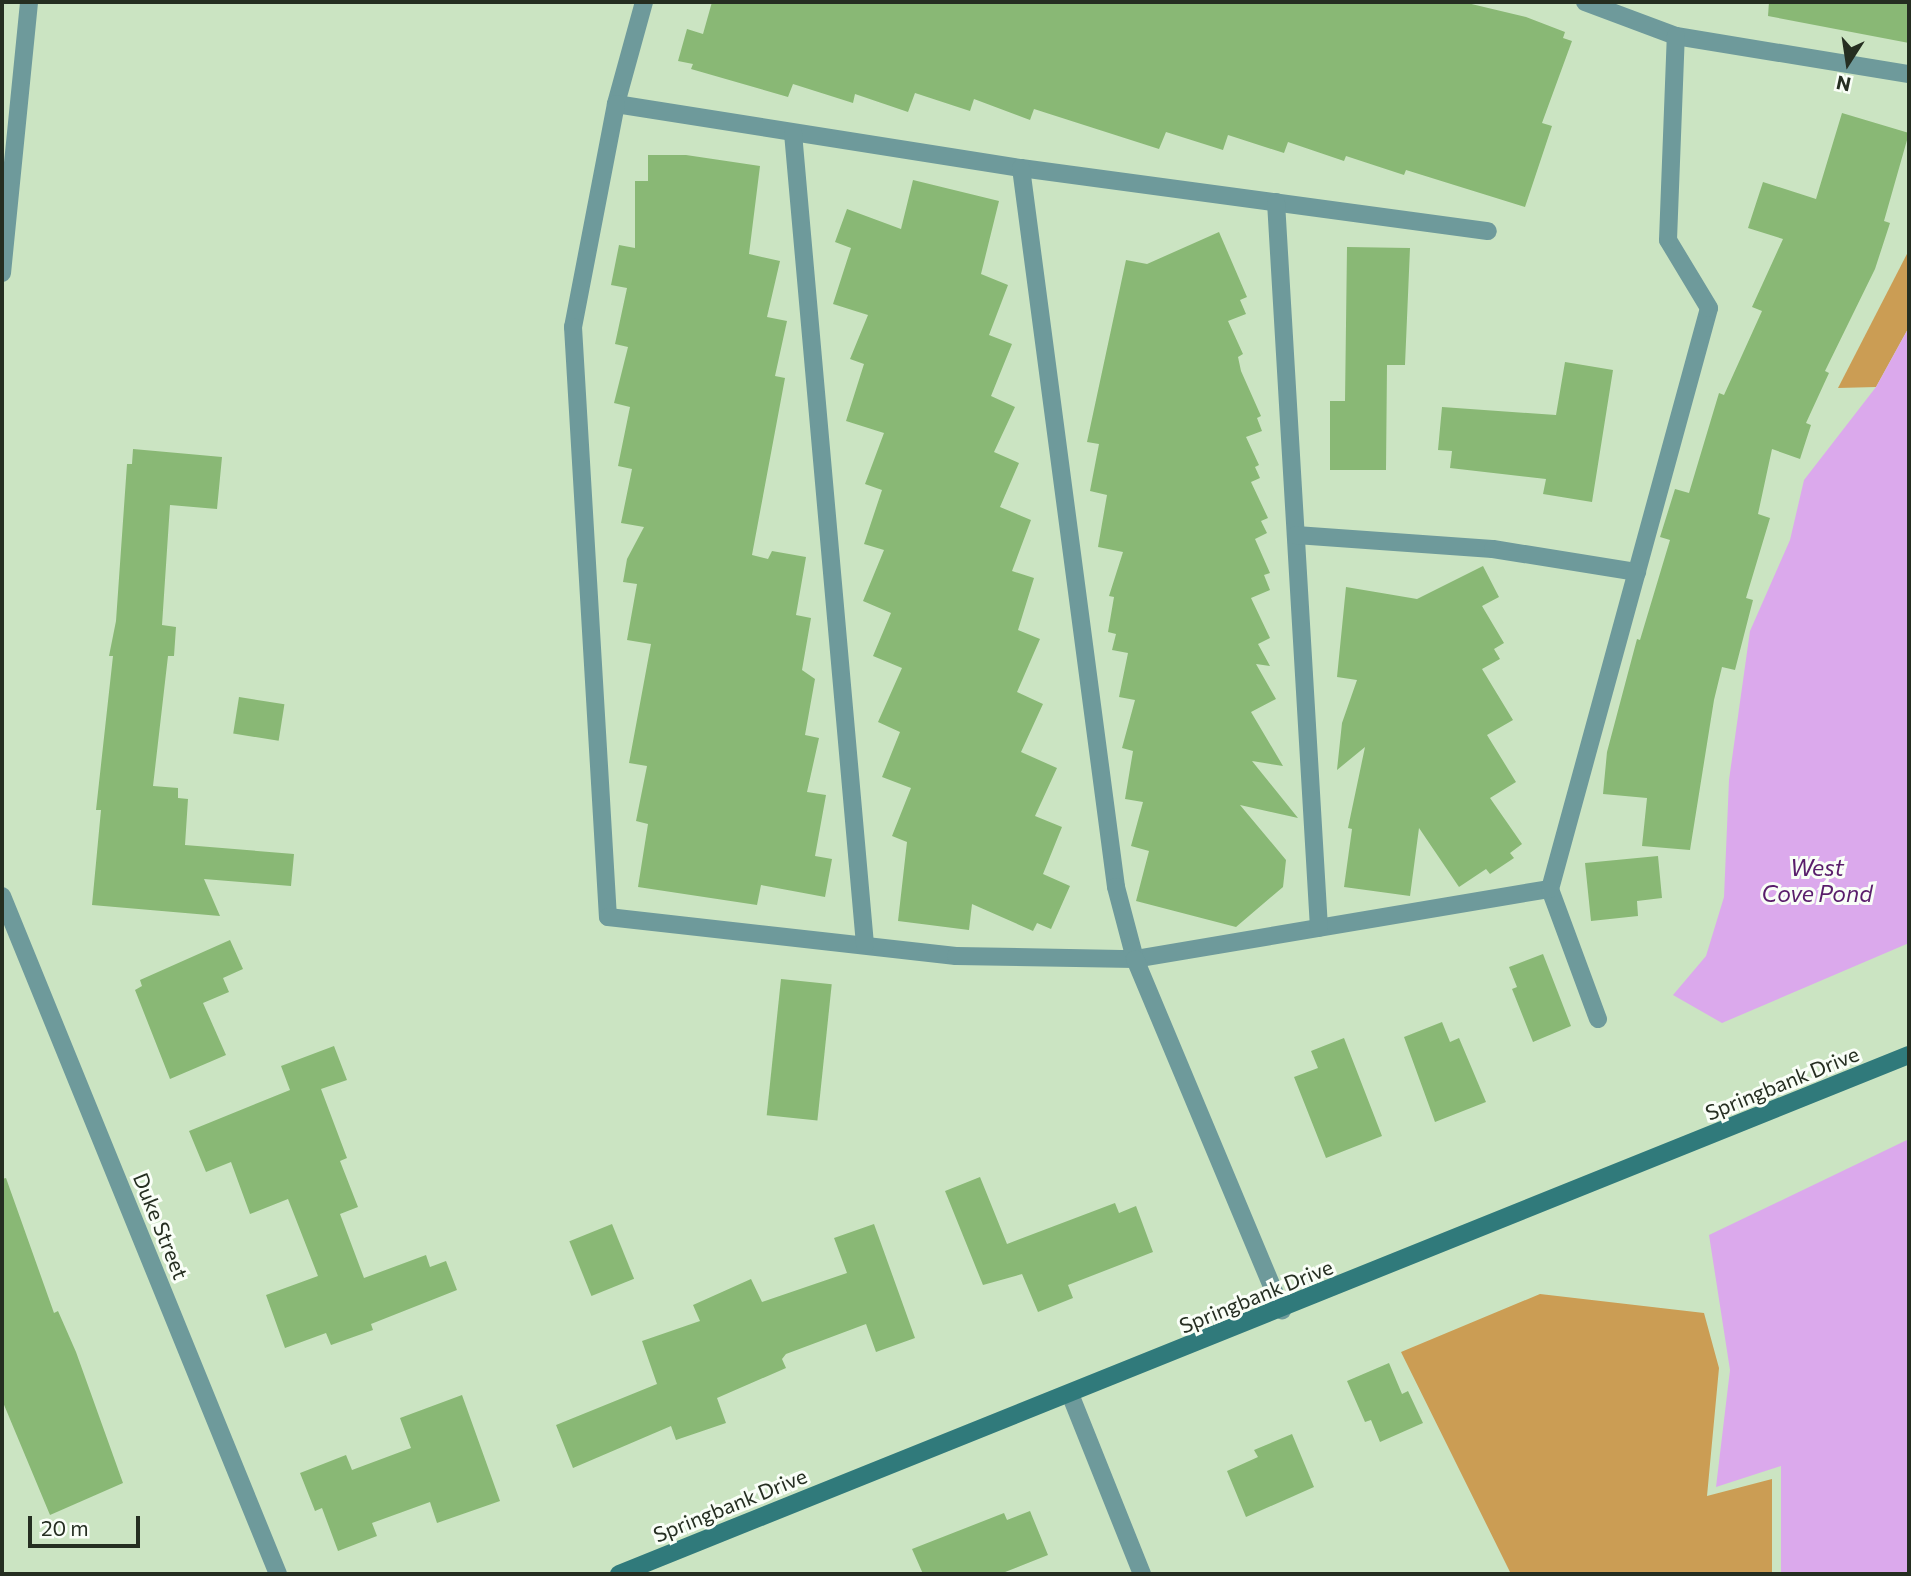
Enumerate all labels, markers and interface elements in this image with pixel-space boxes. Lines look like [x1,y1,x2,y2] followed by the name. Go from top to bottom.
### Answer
[1813,28,1883,98] north arrow
[1834,71,1853,97] text: N
[1761,853,1873,907] water label: West Cove Pond
[1701,1041,1863,1125] street label: Springbank Drive
[128,1169,194,1283] street label: Duke Street
[1175,1254,1337,1338] street label: Springbank Drive
[649,1463,811,1547] street label: Springbank Drive
[32,1502,144,1546] scale bar
[41,1515,89,1540] text: 20 m

